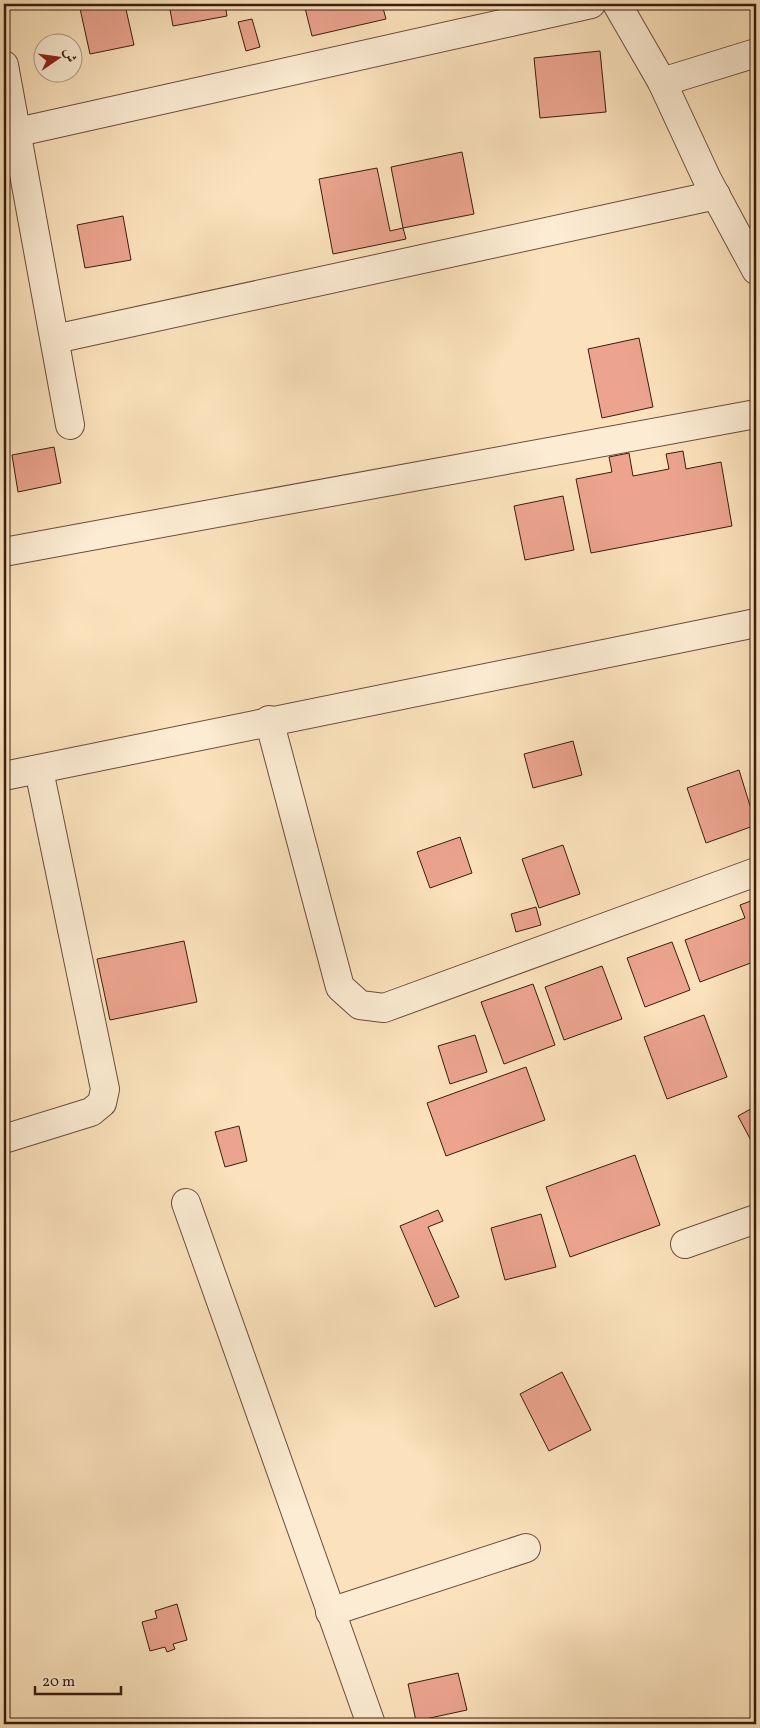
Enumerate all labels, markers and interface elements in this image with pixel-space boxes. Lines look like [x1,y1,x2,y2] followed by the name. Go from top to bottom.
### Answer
[32,32,82,82] north arrow
[58,47,80,64] text: ش
[35,1663,121,1695] scale bar
[42,1672,75,1693] text: 20 m

